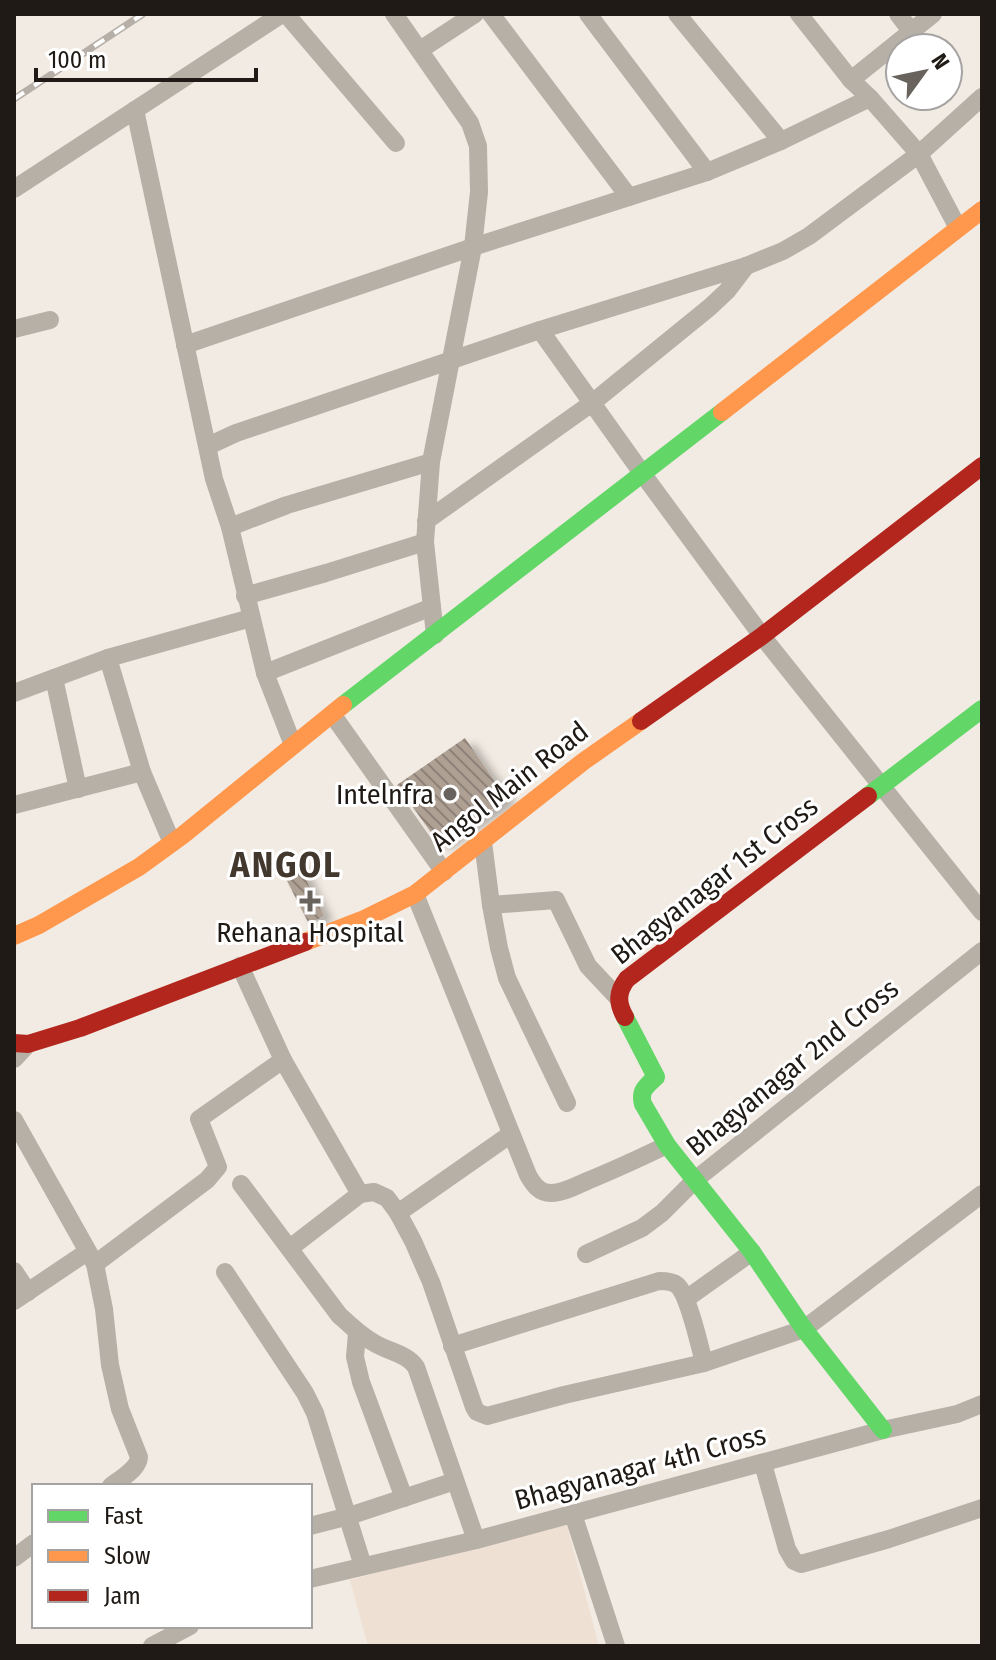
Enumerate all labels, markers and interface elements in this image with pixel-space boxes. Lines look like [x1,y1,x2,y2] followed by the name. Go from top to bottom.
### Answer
[36,32,256,82] scale bar
[884,32,964,112] north arrow
[48,46,106,74] text: 100 m
[925,48,955,74] text: N
[424,715,595,858] street label: Angol Main Road
[336,778,434,811] place label: Intelnfra
[441,785,459,803] marker: Intelnfra
[604,789,824,971] street label: Bhagyanagar 1st Cross
[229,843,342,887] district label: ANGOL
[299,890,321,912] marker: Rehana Hospital
[216,916,404,949] place label: Rehana Hospital
[680,972,905,1163] street label: Bhagyanagar 2nd Cross
[511,1418,769,1517] street label: Bhagyanagar 4th Cross
[32,1484,312,1628] legend
[104,1502,143,1530] text: Fast
[104,1542,151,1570] text: Slow
[104,1582,141,1610] text: Jam

